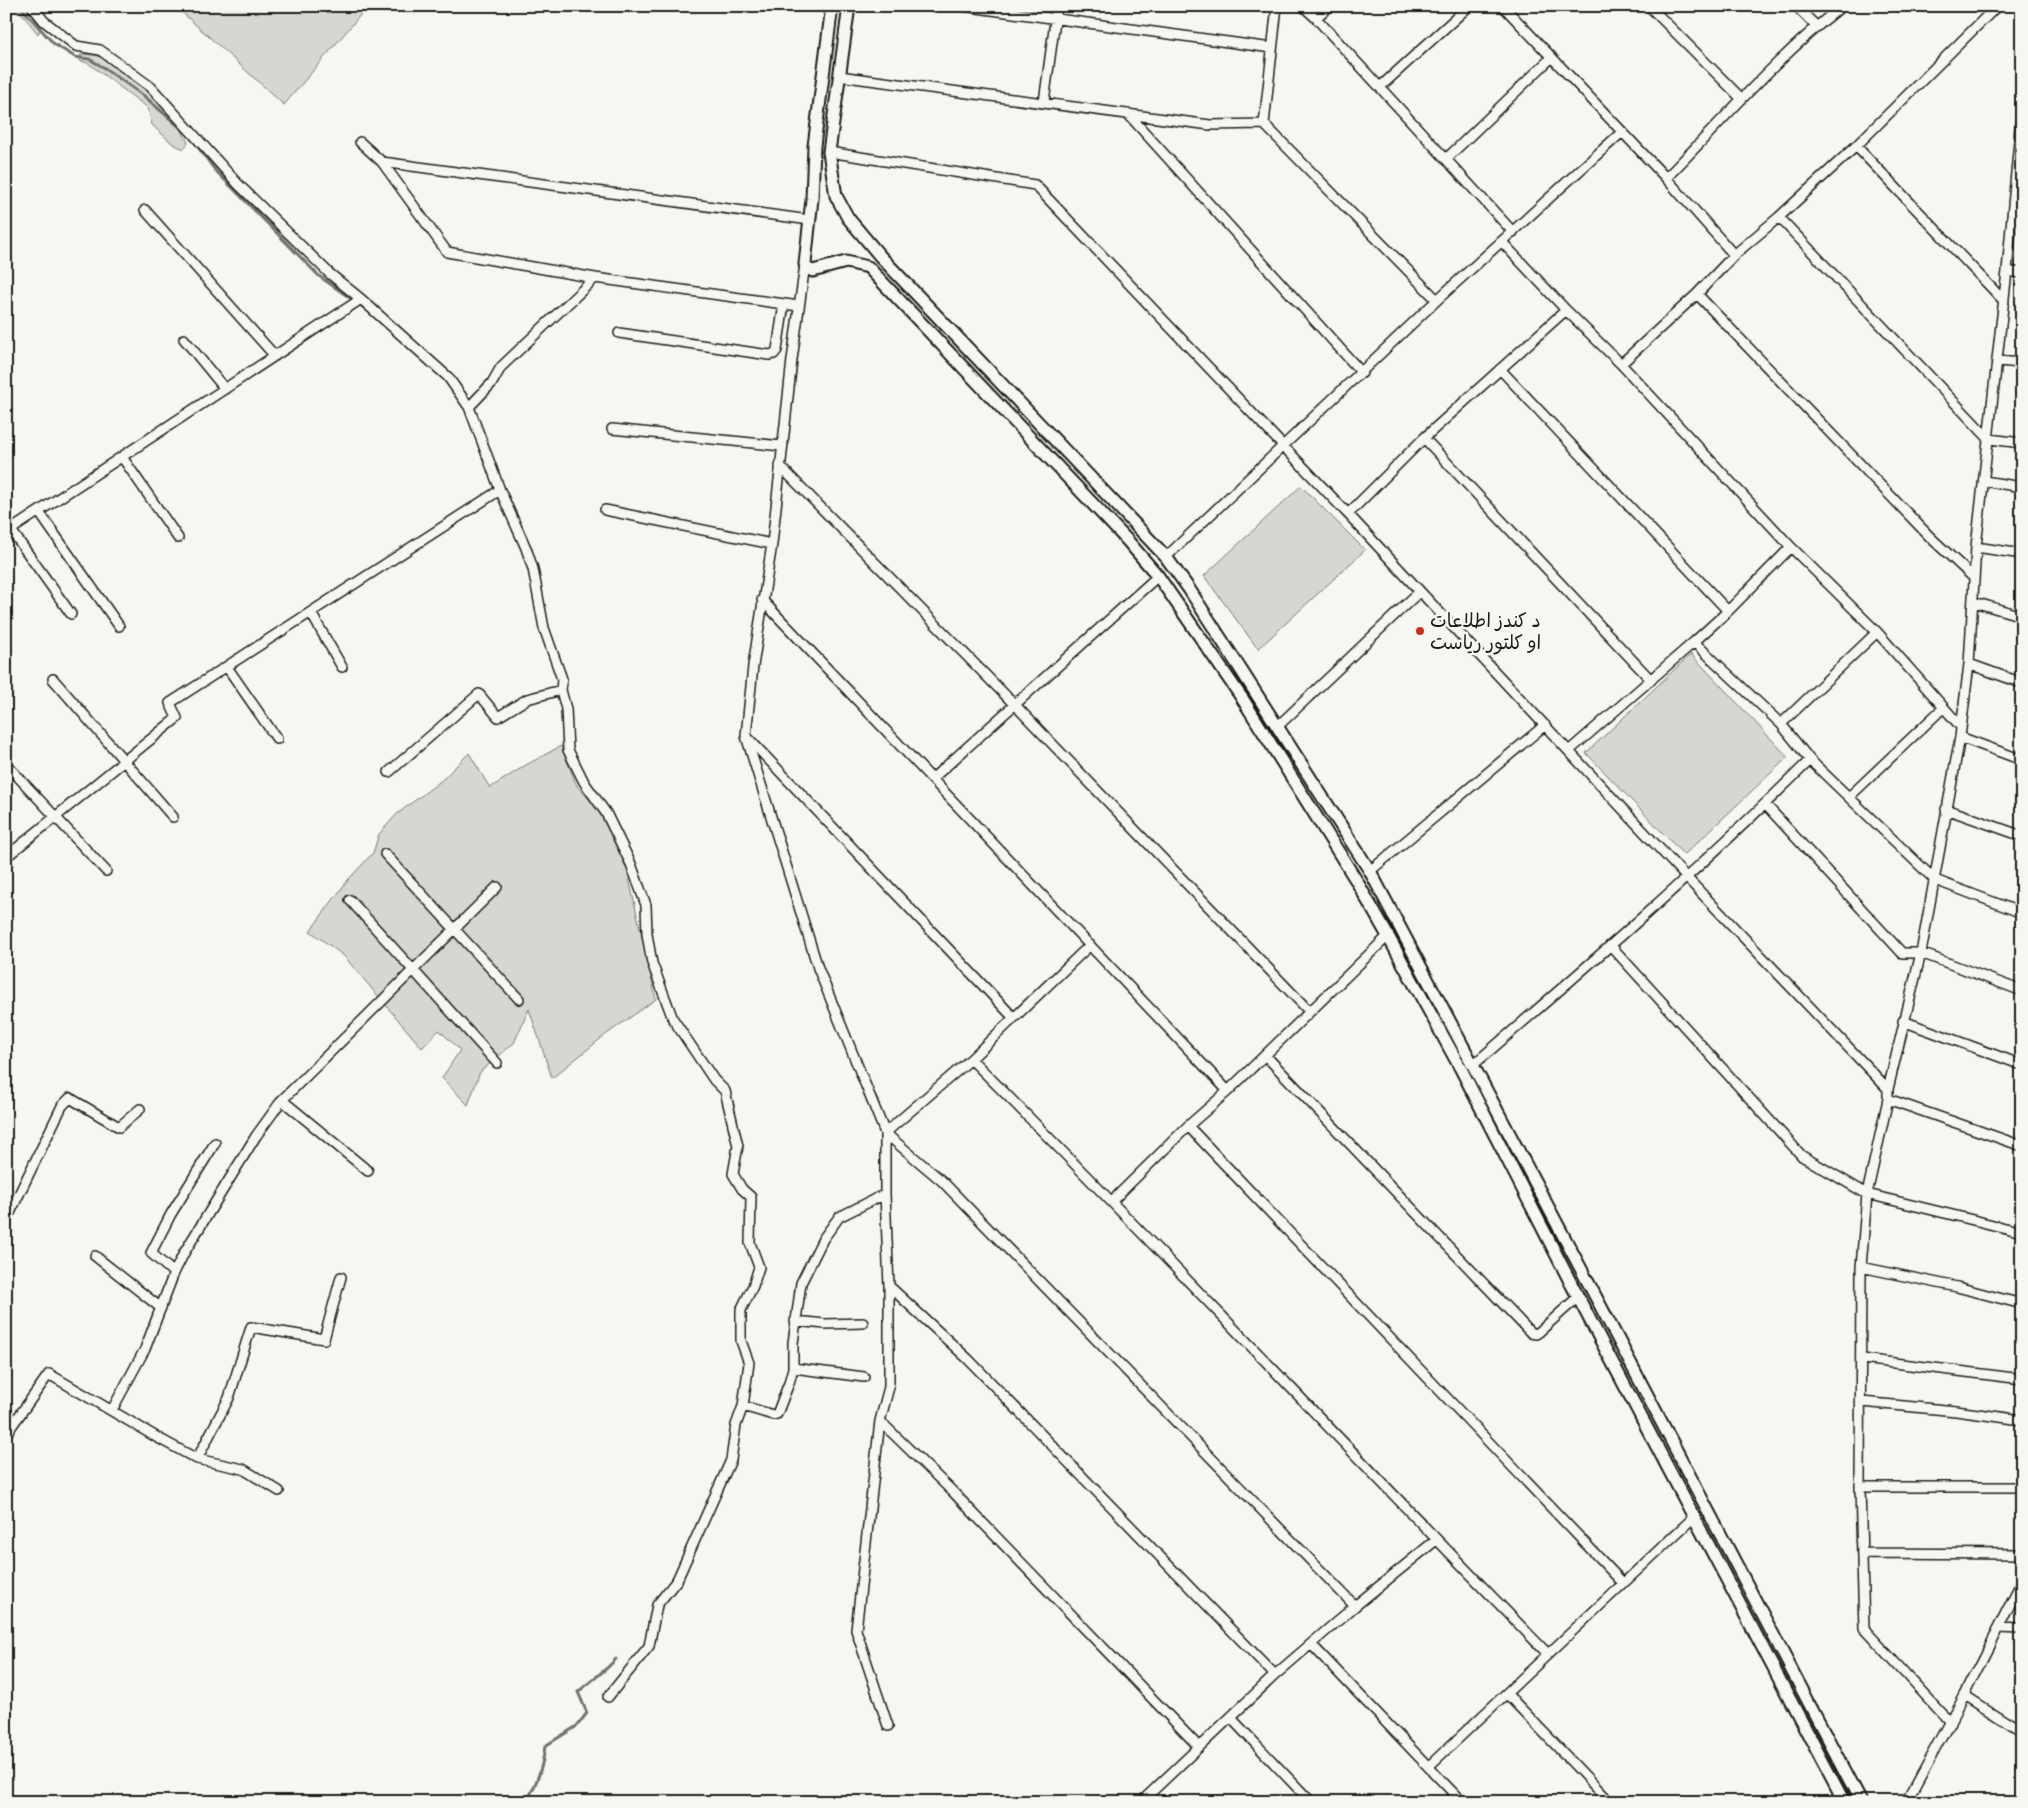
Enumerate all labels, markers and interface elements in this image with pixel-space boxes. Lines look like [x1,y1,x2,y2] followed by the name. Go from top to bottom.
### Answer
[1430,604,1541,659] place label: د کندز اطلاعات او کلتور ریاست
[1414,625,1426,637] marker: د کندز اطلاعات او کلتور ریاست

